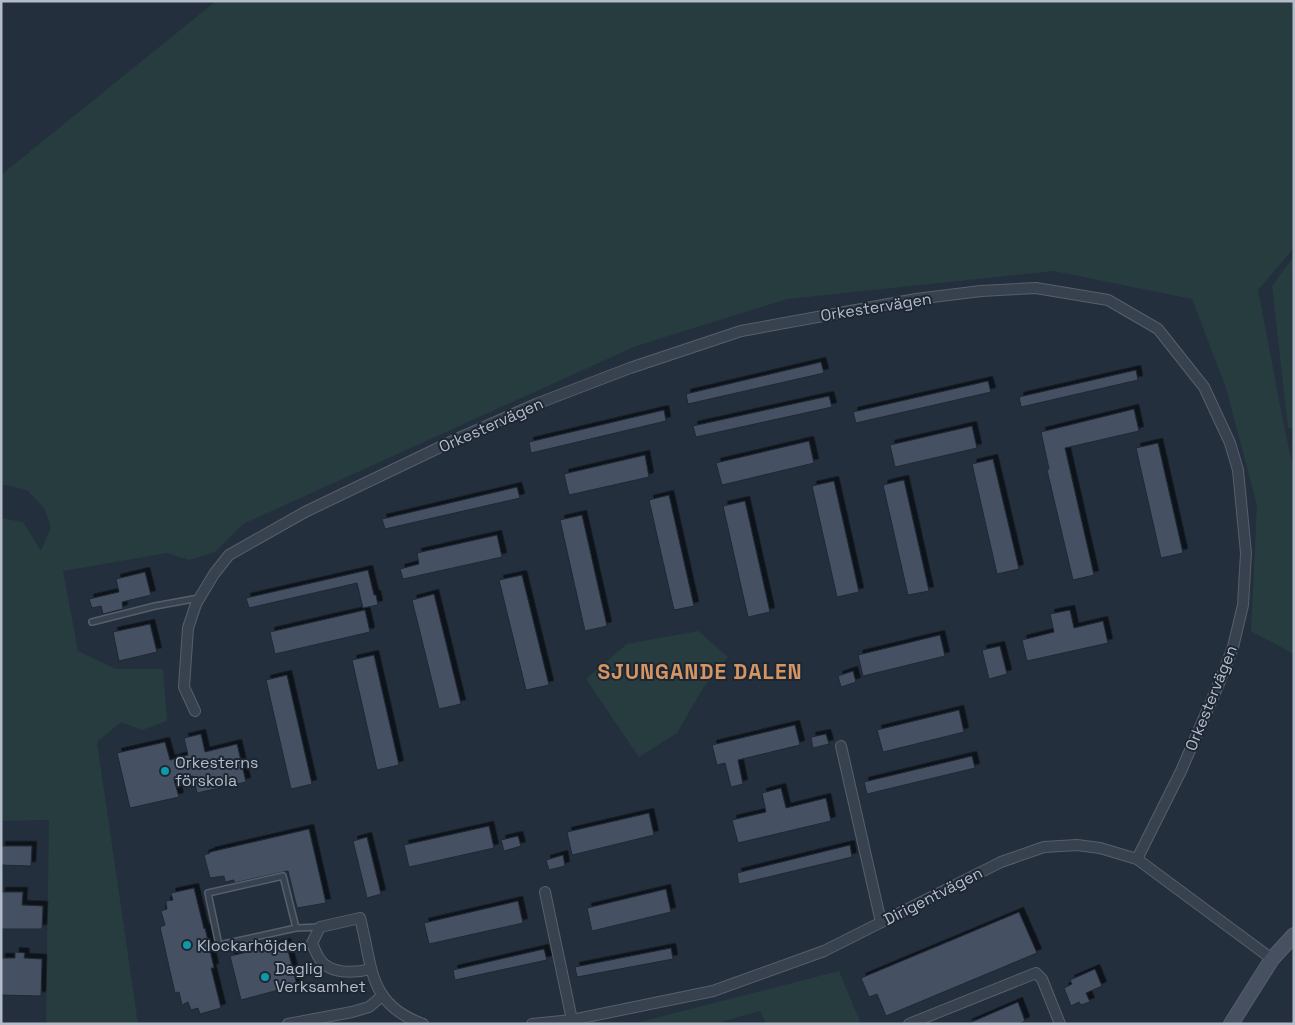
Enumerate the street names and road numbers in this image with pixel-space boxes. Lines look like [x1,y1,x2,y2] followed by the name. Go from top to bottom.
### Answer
[819,288,933,326] street label: Orkestervägen
[436,393,546,457] street label: Orkestervägen
[1180,642,1242,754] street label: Orkestervägen
[880,862,986,930] street label: Dirigentvägen

